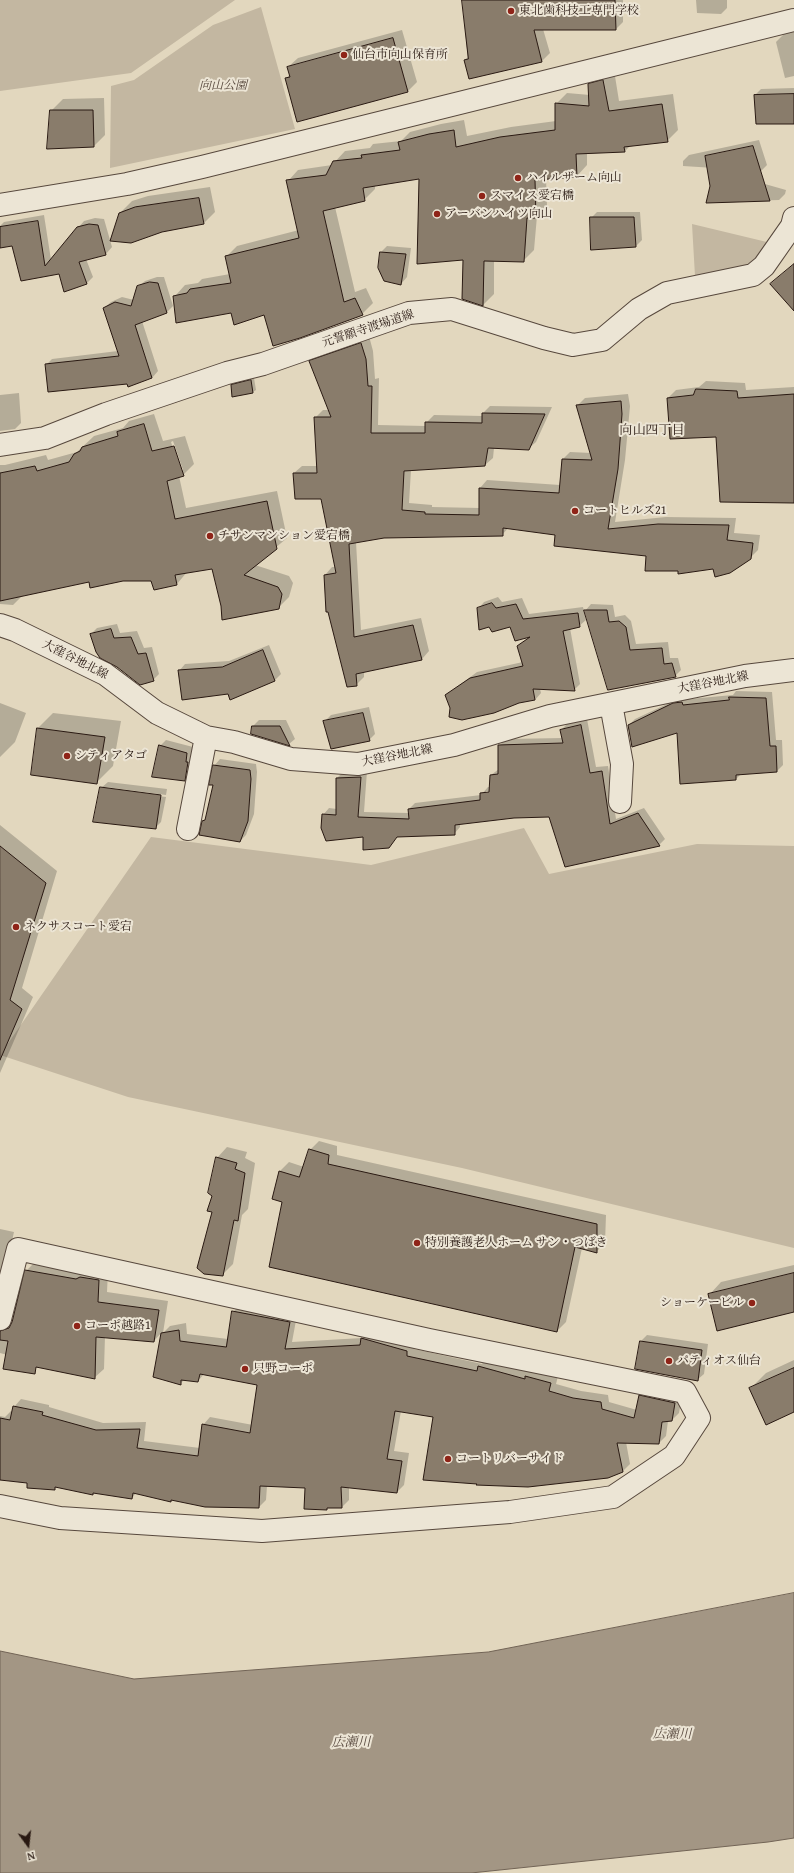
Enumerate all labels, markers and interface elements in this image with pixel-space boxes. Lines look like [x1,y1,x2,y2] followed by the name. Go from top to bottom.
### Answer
[519,4,639,18] place label: 東北歯科技工専門学校
[506,6,516,16] marker: 東北歯科技工専門学校
[352,48,448,62] place label: 仙台市向山保育所
[339,50,349,60] marker: 仙台市向山保育所
[199,79,247,93] park label: 向山公園
[526,171,622,185] place label: ハイルザーム向山
[513,173,523,183] marker: ハイルザーム向山
[490,189,574,203] place label: スマイス愛宕橋
[477,191,487,201] marker: スマイス愛宕橋
[445,207,553,221] place label: アーバンハイツ向山
[432,209,442,219] marker: アーバンハイツ向山
[320,307,416,351] street label: 元誓願寺渡場道線
[620,423,684,439] district label: 向山四丁目
[583,504,667,518] place label: コートヒルズ21
[570,506,580,516] marker: コートヒルズ21
[218,529,350,543] place label: チサンマンション愛宕橋
[205,531,215,541] marker: チサンマンション愛宕橋
[40,637,110,683] street label: 大窪谷地北線
[676,669,750,697] street label: 大窪谷地北線
[360,742,434,770] street label: 大窪谷地北線
[75,749,147,763] place label: シティアタゴ
[62,751,72,761] marker: シティアタゴ
[24,920,132,934] place label: ネクサスコート愛宕
[11,922,21,932] marker: ネクサスコート愛宕
[425,1236,608,1250] place label: 特別養護老人ホーム サン・つばき
[412,1238,422,1248] marker: 特別養護老人ホーム サン・つばき
[660,1296,744,1310] place label: ショーケービル
[747,1298,757,1308] marker: ショーケービル
[85,1319,151,1333] place label: コーポ越路1
[72,1321,82,1331] marker: コーポ越路1
[677,1354,761,1368] place label: パティオス仙台
[664,1356,674,1366] marker: パティオス仙台
[253,1362,313,1376] place label: 只野コーポ
[240,1364,250,1374] marker: 只野コーポ
[456,1452,564,1466] place label: コートリバーサイド
[443,1454,453,1464] marker: コートリバーサイド
[653,1727,691,1743] water label: 広瀬川
[331,1735,371,1751] water label: 広瀬川
[8,1825,48,1865] north arrow
[25,1848,37,1865] text: N

